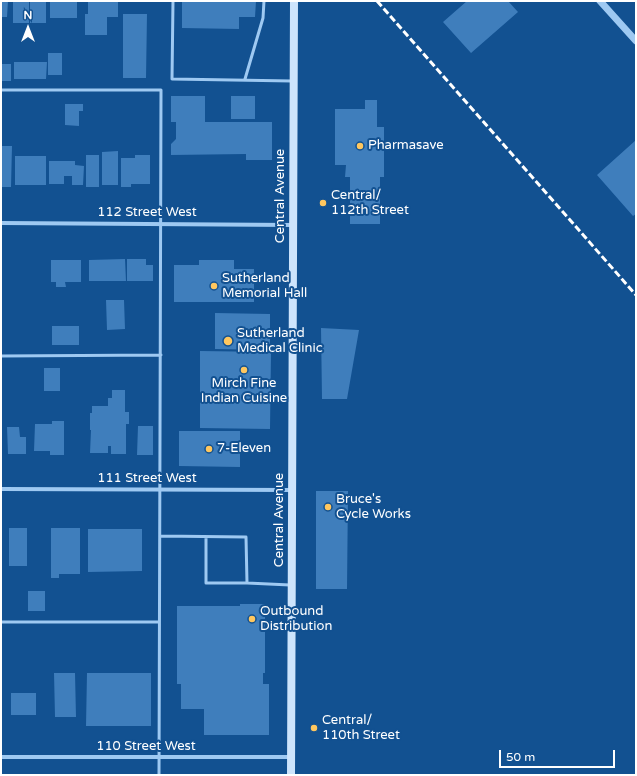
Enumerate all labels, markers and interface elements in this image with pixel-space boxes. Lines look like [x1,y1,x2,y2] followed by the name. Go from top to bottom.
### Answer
[8,8,48,48] north arrow
[24,9,32,22] text: N
[368,138,444,154] place label: Pharmasave
[355,141,365,151] marker: Pharmasave
[273,149,289,243] street label: Central Avenue
[331,188,409,219] place label: Central/ 112th Street
[318,198,328,208] marker: Central/ 112th Street
[97,205,197,221] street label: 112 Street West
[222,271,307,302] place label: Sutherland Memorial Hall
[209,281,219,291] marker: Sutherland Memorial Hall
[237,326,323,357] place label: Sutherland Medical Clinic
[222,335,234,347] marker: Sutherland Medical Clinic
[239,365,249,375] marker: Mirch Fine Indian Cuisine
[201,376,287,407] place label: Mirch Fine Indian Cuisine
[217,441,271,457] place label: 7-Eleven
[204,444,214,454] marker: 7-Eleven
[97,471,197,487] street label: 111 Street West
[272,473,288,567] street label: Central Avenue
[336,492,411,523] place label: Bruce's Cycle Works
[323,502,333,512] marker: Bruce's Cycle Works
[260,604,332,635] place label: Outbound Distribution
[247,614,257,624] marker: Outbound Distribution
[322,713,400,744] place label: Central/ 110th Street
[309,723,319,733] marker: Central/ 110th Street
[96,739,196,755] street label: 110 Street West
[501,742,617,768] scale bar
[506,750,535,764] text: 50 m

